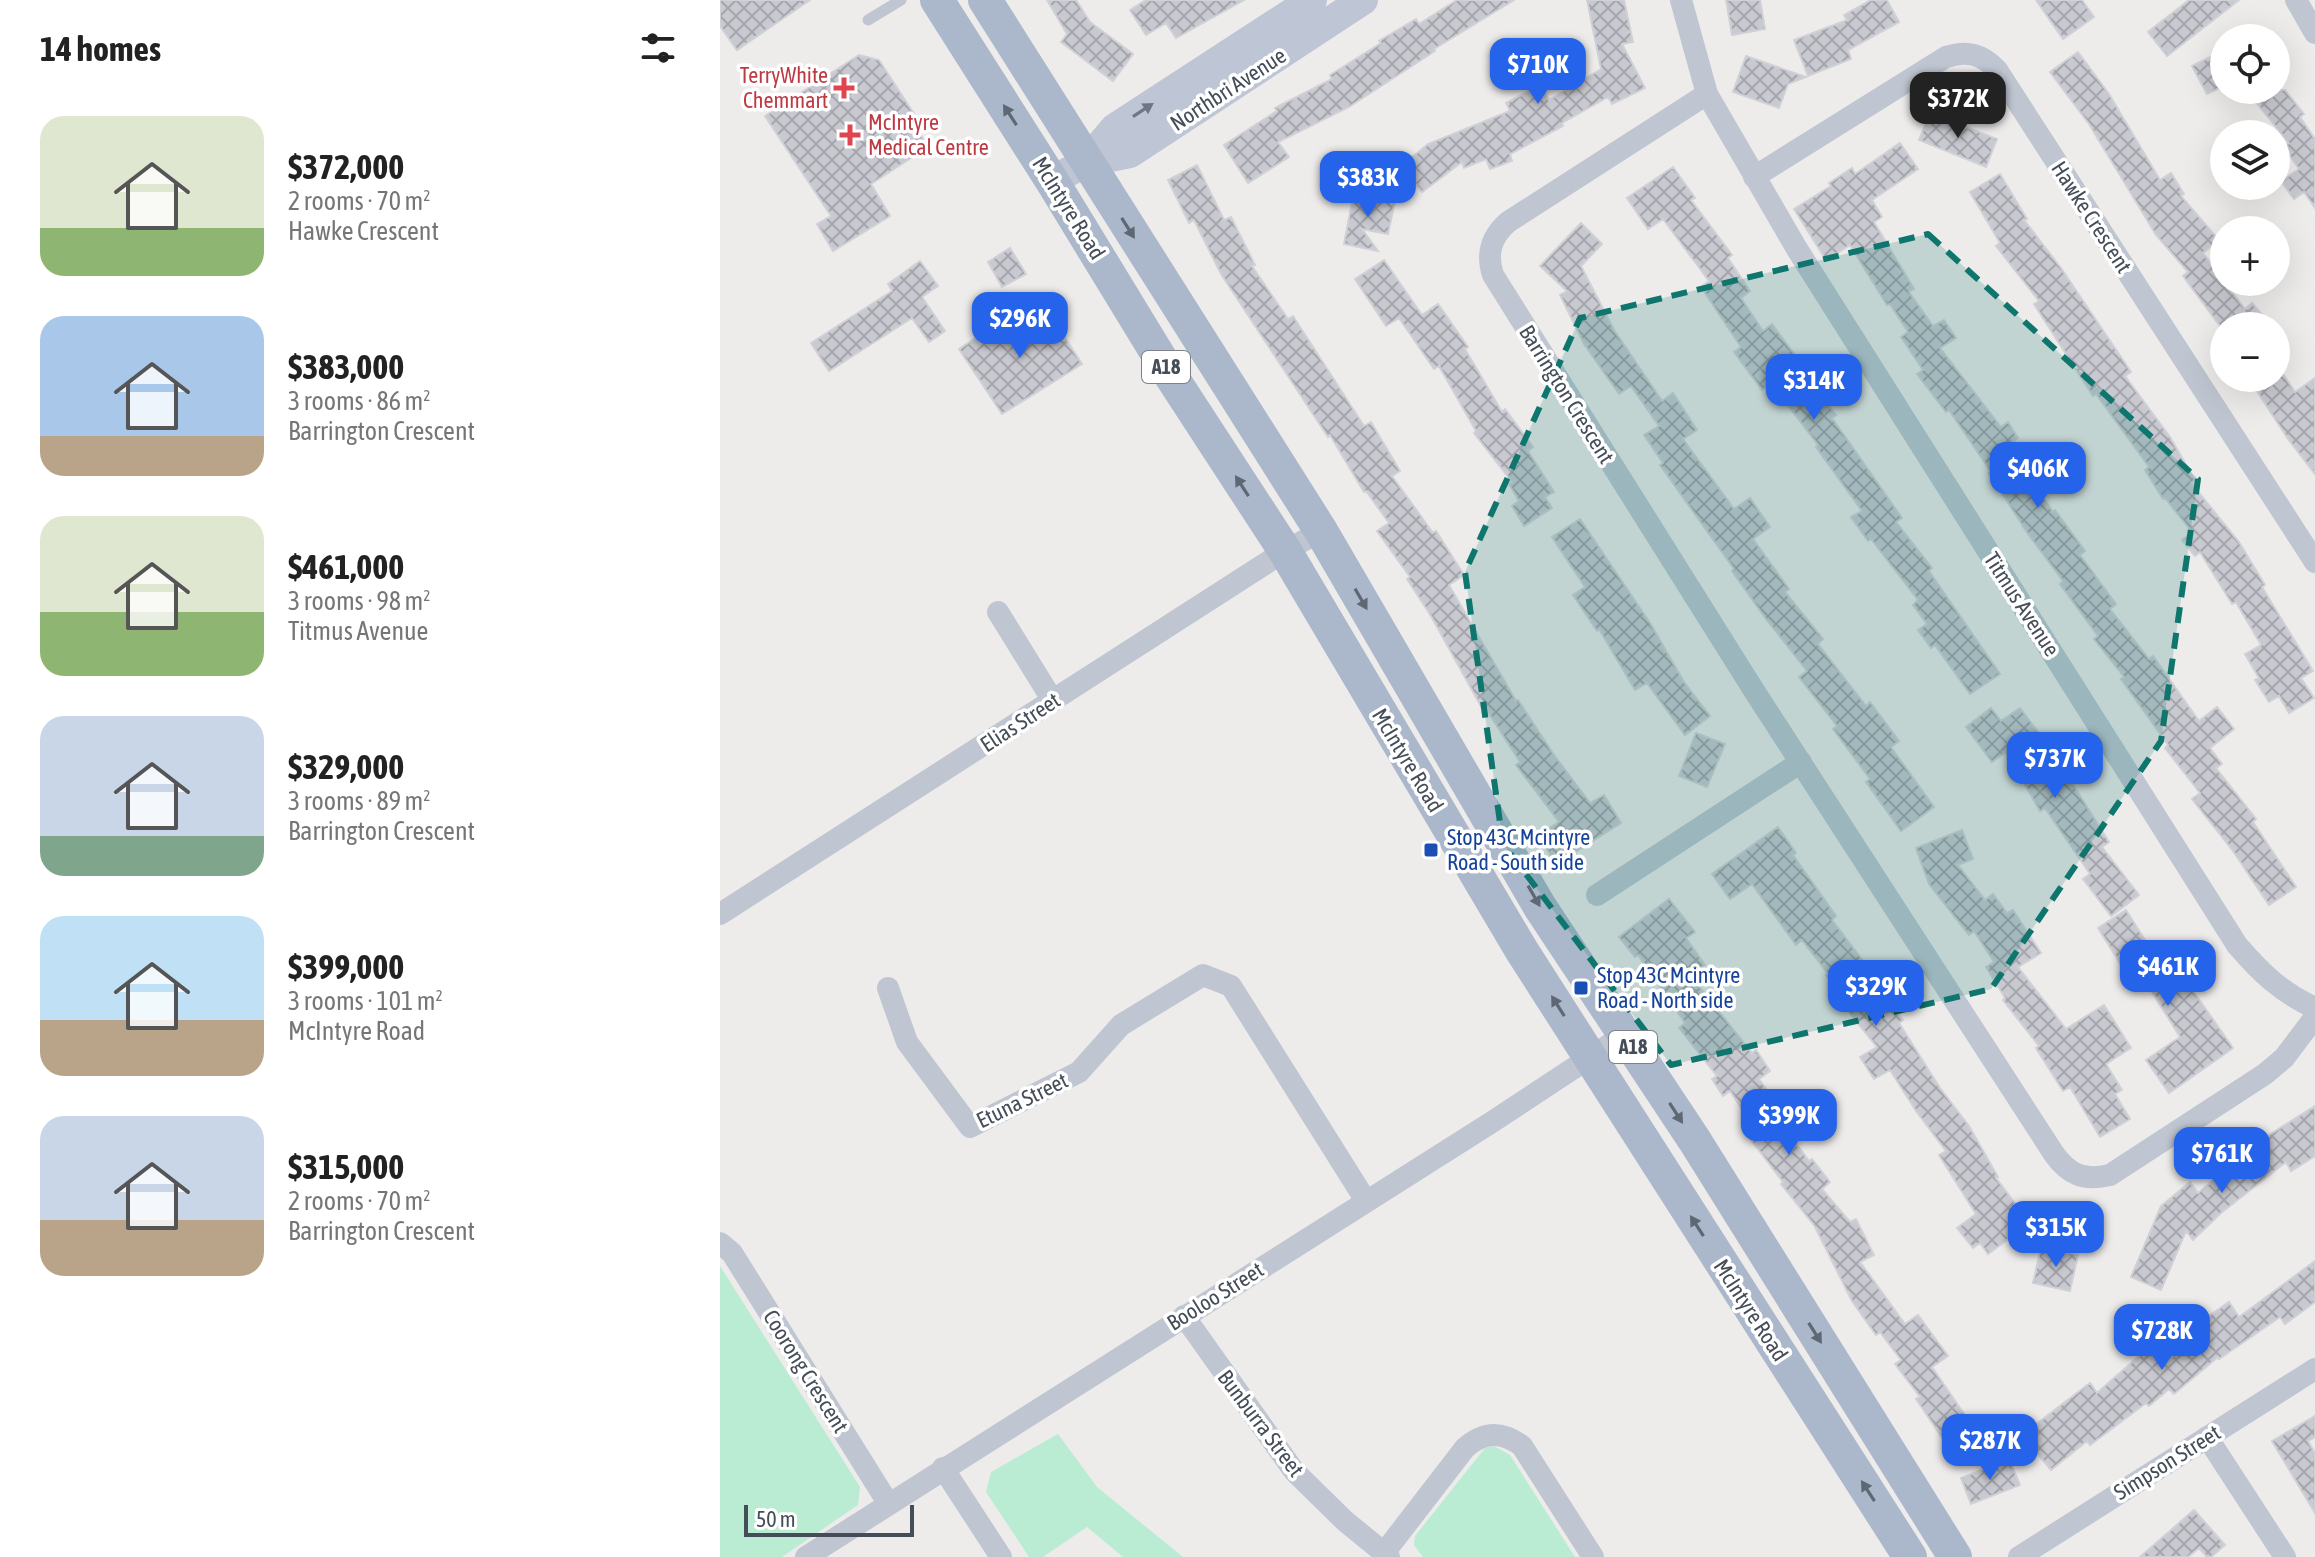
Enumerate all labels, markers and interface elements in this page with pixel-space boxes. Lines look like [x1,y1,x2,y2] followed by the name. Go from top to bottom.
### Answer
[2210,24,2290,392] map controls
[2210,24,2290,104] button: locate
[636,26,680,70] icon: filters
[40,29,161,68] text: 14 homes
[1482,38,1594,106] pin: $710K
[1165,42,1291,136] street label: Northbri Avenue
[1508,49,1568,79] text: $710K
[740,62,828,113] place label: TerryWhite Chemmart
[1902,72,2014,140] pin: $372K
[835,79,853,97] marker: TerryWhite Chemmart
[1928,83,1988,113] text: $372K
[1132,103,1154,118] one-way arrow
[1004,104,1018,126] one-way arrow
[868,109,989,160] place label: McIntyre Medical Centre
[2210,120,2290,200] button: layers
[839,124,861,146] marker: McIntyre Medical Centre
[288,147,404,186] text: $372,000
[104,148,200,244] icon: home
[1312,151,1424,219] pin: $383K
[1027,152,1111,264] street label: McIntyre Road
[2046,156,2138,278] street label: Hawke Crescent
[1338,162,1398,192] text: $383K
[288,186,430,216] text: 2 rooms · 70 m²
[288,216,439,246] text: Hawke Crescent
[2210,216,2290,296] button: +
[1121,217,1135,239] one-way arrow
[964,292,1076,360] pin: $296K
[990,303,1050,333] text: $296K
[2210,312,2290,392] button: −
[1514,320,1620,468] street label: Barrington Crescent
[288,347,404,386] text: $383,000
[104,348,200,444] icon: home
[1142,351,1190,383] road number: A18
[1758,354,1870,422] pin: $314K
[1784,365,1844,395] text: $314K
[288,386,430,416] text: 3 rooms · 86 m²
[288,416,475,446] text: Barrington Crescent
[1982,442,2094,510] pin: $406K
[2008,453,2068,483] text: $406K
[1236,475,1250,497] one-way arrow
[288,547,404,586] text: $461,000
[1979,547,2065,661] street label: Titmus Avenue
[104,548,200,644] icon: home
[288,586,430,616] text: 3 rooms · 98 m²
[1354,588,1368,610] one-way arrow
[288,616,428,646] text: Titmus Avenue
[975,687,1065,757] street label: Elias Street
[1367,704,1449,816] street label: McIntyre Road
[1999,732,2111,800] pin: $737K
[2025,743,2085,773] text: $737K
[288,747,404,786] text: $329,000
[104,748,200,844] icon: home
[288,786,430,816] text: 3 rooms · 89 m²
[288,816,475,846] text: Barrington Crescent
[1447,824,1590,875] place label: Stop 43C Mcintyre Road - South side
[1422,841,1440,859] marker: Stop 43C Mcintyre Road - South side
[1527,885,1541,907] one-way arrow
[2112,940,2224,1008] pin: $461K
[288,947,404,986] text: $399,000
[104,948,200,1044] icon: home
[2138,951,2198,981] text: $461K
[1820,960,1932,1028] pin: $329K
[1597,962,1740,1013] place label: Stop 43C Mcintyre Road - North side
[1846,971,1906,1001] text: $329K
[1572,979,1590,997] marker: Stop 43C Mcintyre Road - North side
[288,986,443,1016] text: 3 rooms · 101 m²
[1551,995,1565,1017] one-way arrow
[288,1016,425,1046] text: McIntyre Road
[1609,1031,1657,1063] road number: A18
[972,1067,1072,1133] street label: Etuna Street
[1733,1089,1845,1157] pin: $399K
[1759,1100,1819,1130] text: $399K
[1669,1103,1684,1124] one-way arrow
[2166,1127,2278,1195] pin: $761K
[2192,1138,2252,1168] text: $761K
[288,1147,404,1186] text: $315,000
[104,1148,200,1244] icon: home
[288,1186,430,1216] text: 2 rooms · 70 m²
[2000,1201,2112,1269] pin: $315K
[2026,1212,2086,1242] text: $315K
[1690,1215,1704,1237] one-way arrow
[288,1216,475,1246] text: Barrington Crescent
[1708,1254,1794,1366] street label: McIntyre Road
[1162,1256,1268,1336] street label: Booloo Street
[2106,1304,2218,1372] pin: $728K
[758,1305,854,1437] street label: Coorong Crescent
[2132,1315,2192,1345] text: $728K
[1808,1322,1822,1344] one-way arrow
[1212,1365,1310,1481] street label: Bunburra Street
[1934,1414,2046,1482] pin: $287K
[2109,1419,2225,1505] street label: Simpson Street
[1960,1425,2020,1455] text: $287K
[1861,1481,1876,1502] one-way arrow
[744,1501,914,1537] scale bar
[756,1506,796,1532] text: 50 m

